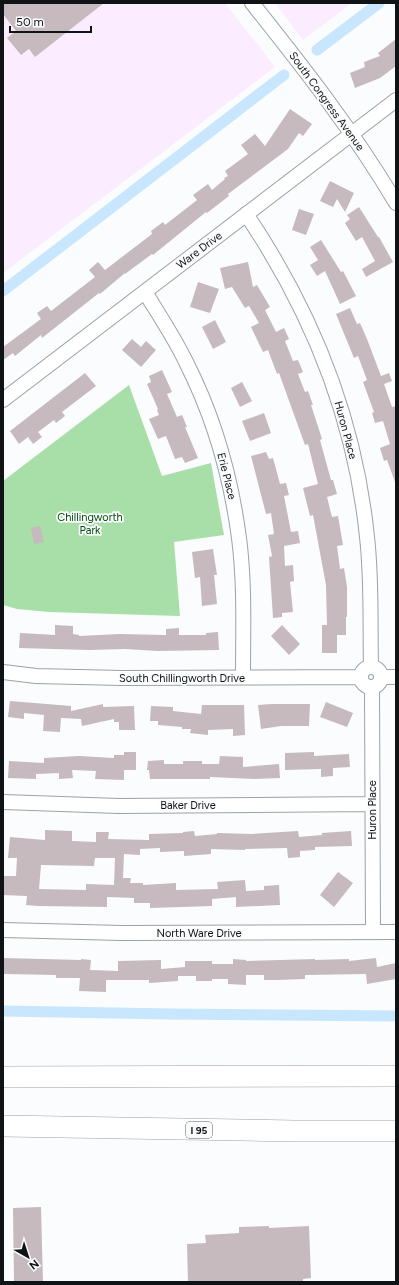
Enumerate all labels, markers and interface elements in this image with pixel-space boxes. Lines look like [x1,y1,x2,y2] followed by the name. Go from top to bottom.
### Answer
[10,8,91,34] scale bar
[16,15,44,29] text: 50 m
[286,49,367,153] street label: South Congress Avenue
[174,229,225,272] street label: Ware Drive
[332,400,360,461] street label: Huron Place
[214,451,239,501] street label: Erie Place
[57,511,123,537] park label: Chillingworth Park
[119,672,245,685] street label: South Chillingworth Drive
[366,780,379,840] street label: Huron Place
[160,799,216,812] street label: Baker Drive
[156,927,242,940] street label: North Ware Drive
[186,1122,212,1138] road number: I 95
[8,1237,48,1277] north arrow
[27,1257,41,1272] text: N

